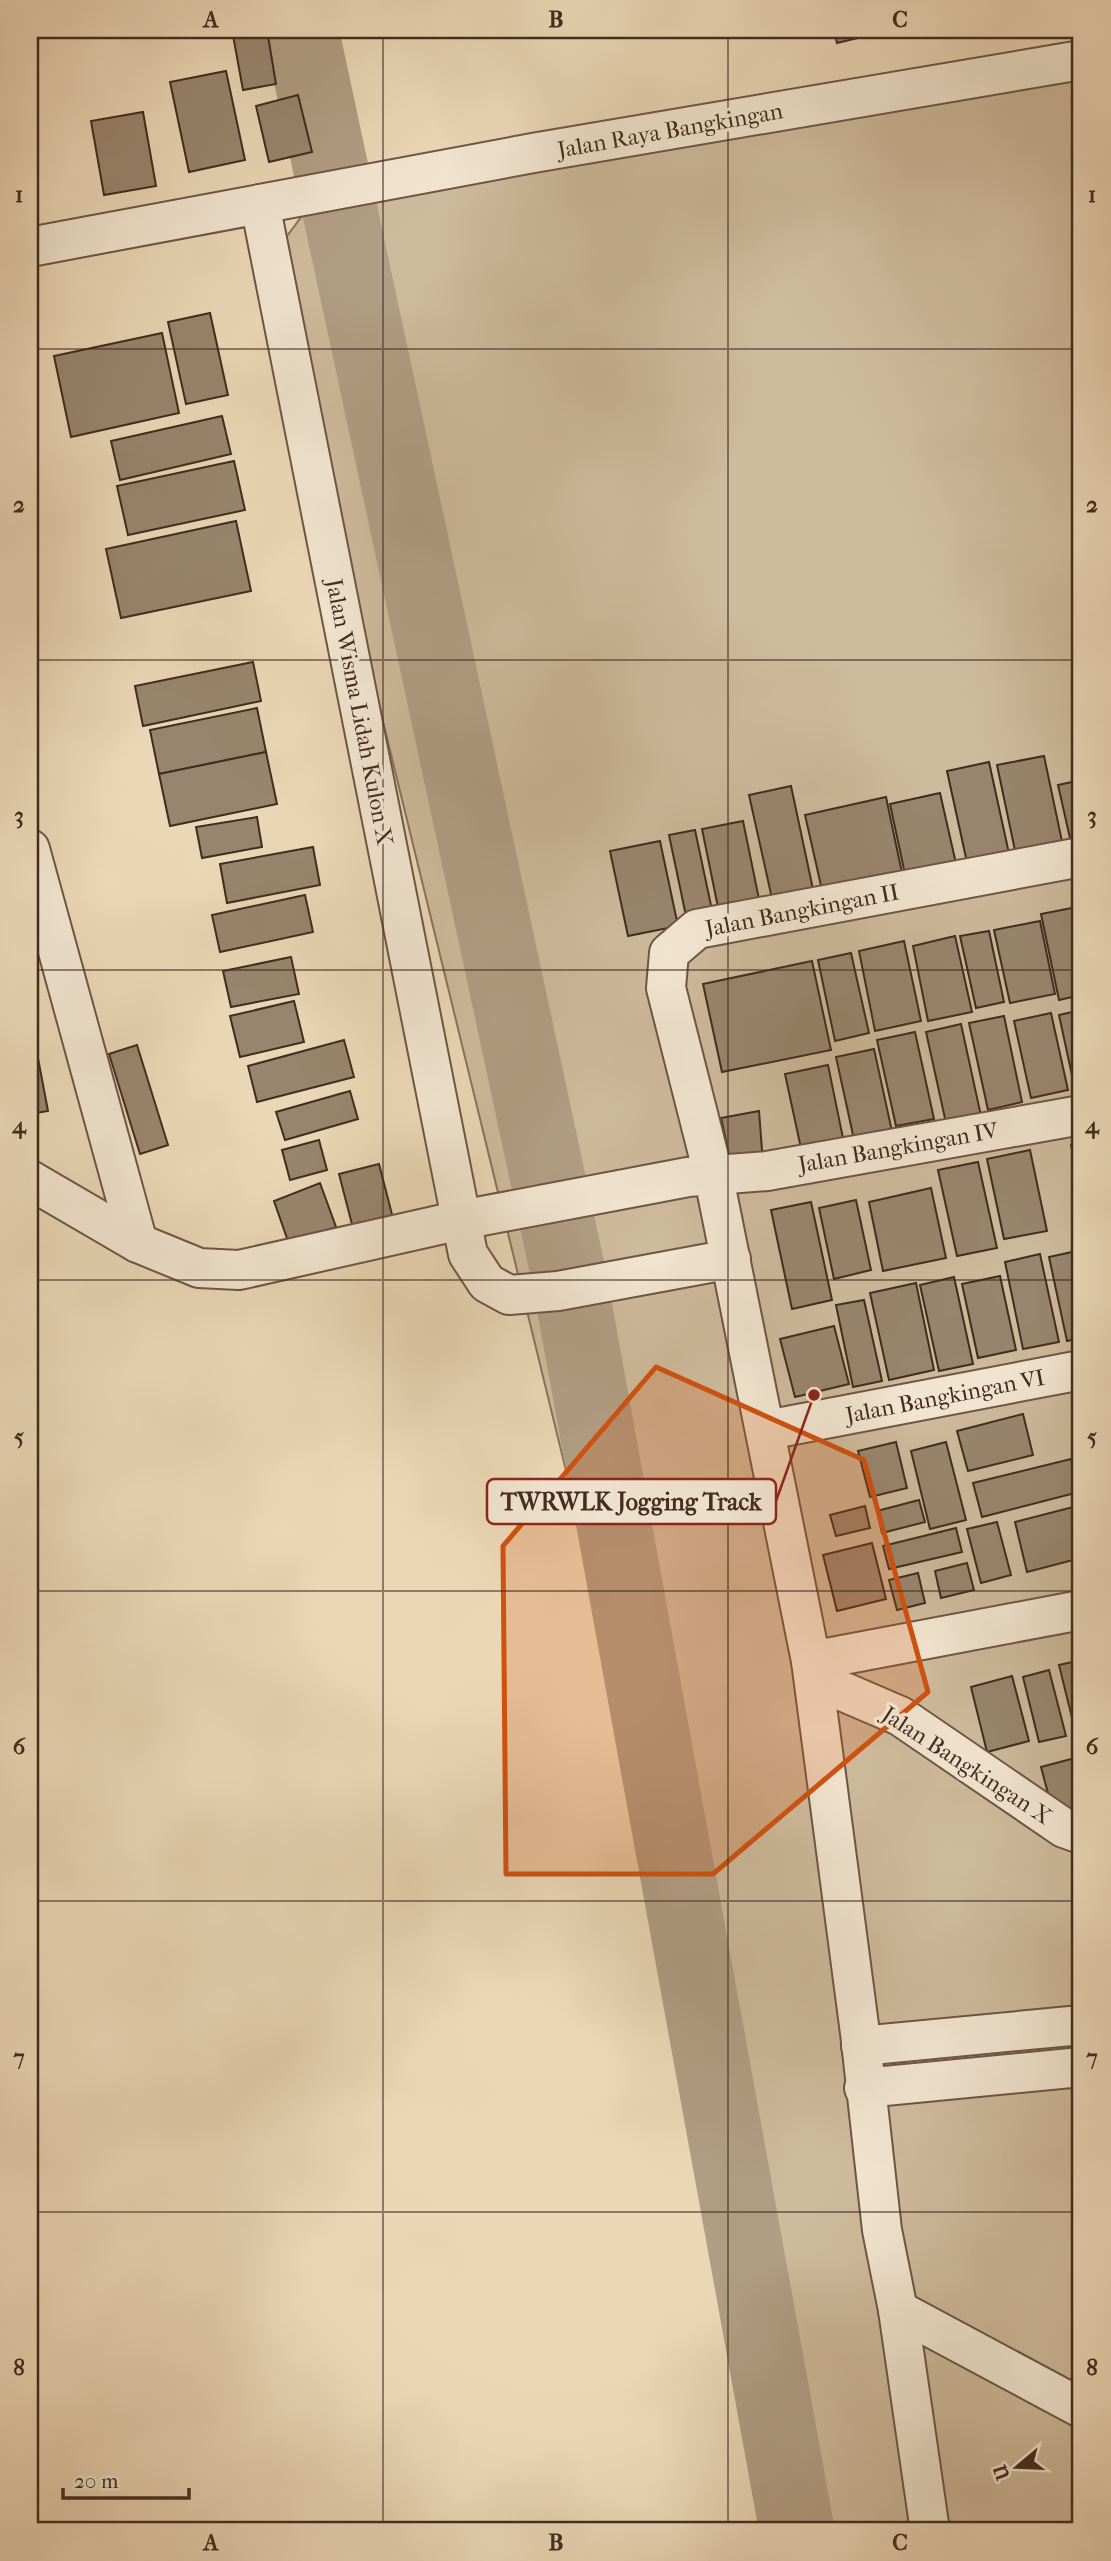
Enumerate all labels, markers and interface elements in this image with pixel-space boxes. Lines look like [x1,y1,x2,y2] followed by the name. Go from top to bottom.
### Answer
[202,6,220,33] text: A
[549,6,564,33] text: B
[892,6,908,33] text: C
[553,97,786,164] street label: Jalan Raya Bangkingan
[15,181,23,208] text: 1
[1088,181,1096,208] text: 1
[13,491,25,518] text: 2
[1086,491,1098,518] text: 2
[320,574,399,848] street label: Jalan Wisma Lidah Kulon X
[14,802,24,829] text: 3
[1087,802,1097,829] text: 3
[701,878,901,943] street label: Jalan Bangkingan II
[11,1112,27,1139] text: 4
[1084,1112,1100,1139] text: 4
[794,1116,1001,1179] street label: Jalan Bangkingan IV
[841,1364,1047,1429] street label: Jalan Bangkingan VI
[14,1423,24,1450] text: 5
[1087,1423,1097,1450] text: 5
[487,1479,776,1524] callout: TWRWLK Jogging Track
[500,1488,762,1516] text: TWRWLK Jogging Track
[875,1700,1057,1830] street label: Jalan Bangkingan X
[13,1733,26,1760] text: 6
[1086,1733,1099,1760] text: 6
[12,2044,25,2071] text: 7
[1085,2044,1098,2071] text: 7
[13,2354,25,2381] text: 8
[1086,2354,1098,2381] text: 8
[982,2432,1052,2502] north arrow
[63,2456,189,2500] scale bar
[989,2461,1015,2484] text: U
[74,2469,119,2493] text: 20 m
[202,2529,220,2556] text: A
[549,2529,564,2556] text: B
[892,2529,908,2556] text: C

